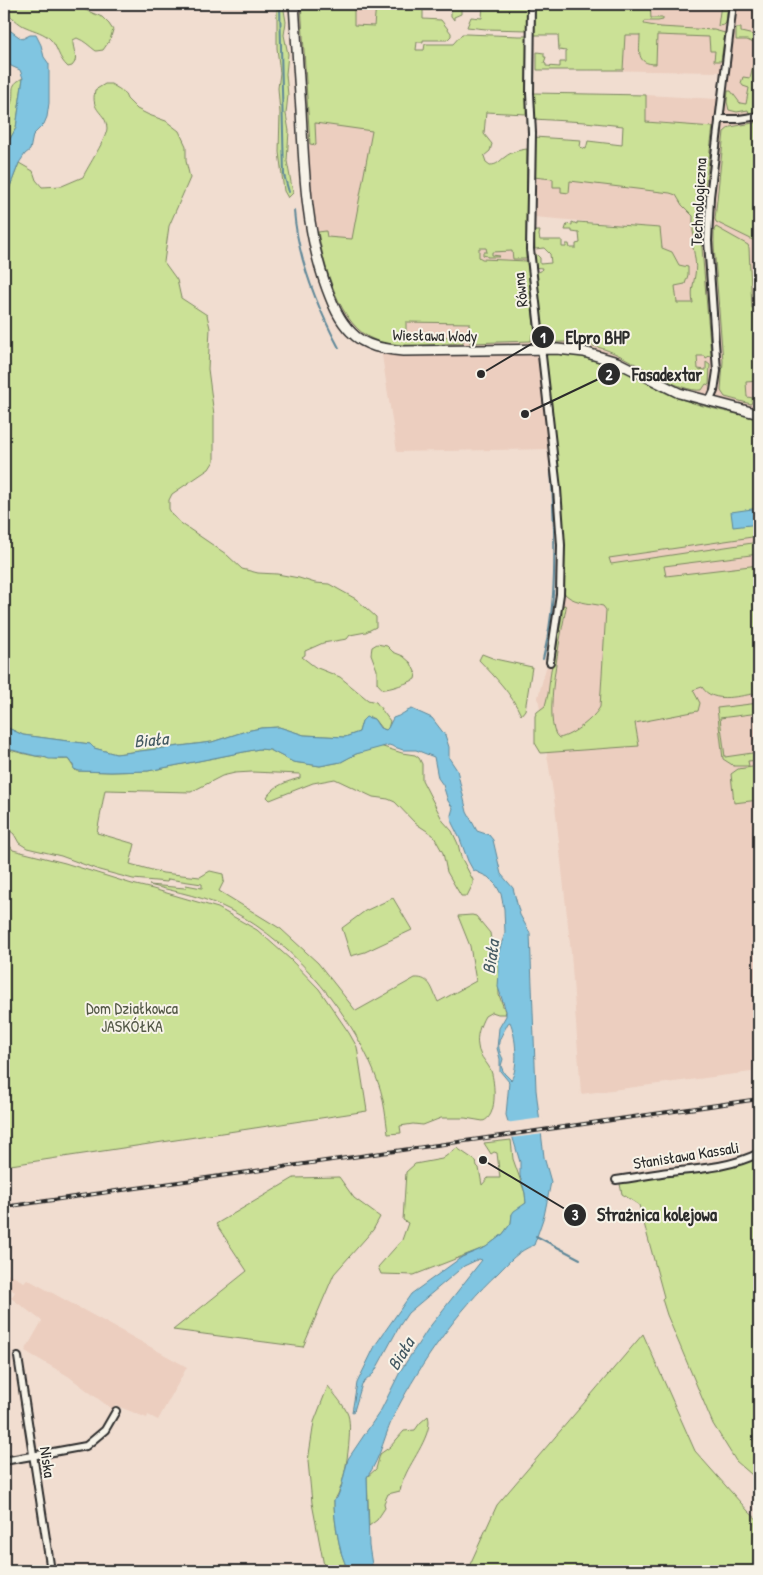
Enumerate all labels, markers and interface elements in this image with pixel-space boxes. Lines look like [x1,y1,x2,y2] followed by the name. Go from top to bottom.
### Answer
[685,157,711,247] street label: Technologiczna
[507,272,533,308] street label: Równa
[531,321,641,354] callout: Elpro BHP
[392,323,478,347] street label: Wiesława Wody
[566,325,630,351] text: Elpro BHP
[540,327,546,348] text: 1
[597,358,712,391] callout: Fasadextar
[631,362,702,387] text: Fasadextar
[605,364,613,385] text: 2
[133,725,171,753] water label: Biała
[476,936,506,976] water label: Biała
[86,997,178,1037] park label: Dom Działkowca JASKÓŁKA
[631,1136,741,1174] street label: Stanisława Kassali
[562,1198,727,1231] callout: Strażnica kolejowa
[597,1202,718,1227] text: Strażnica kolejowa
[572,1204,579,1225] text: 3
[381,1331,421,1375] water label: Biała
[35,1445,61,1479] street label: Niska

